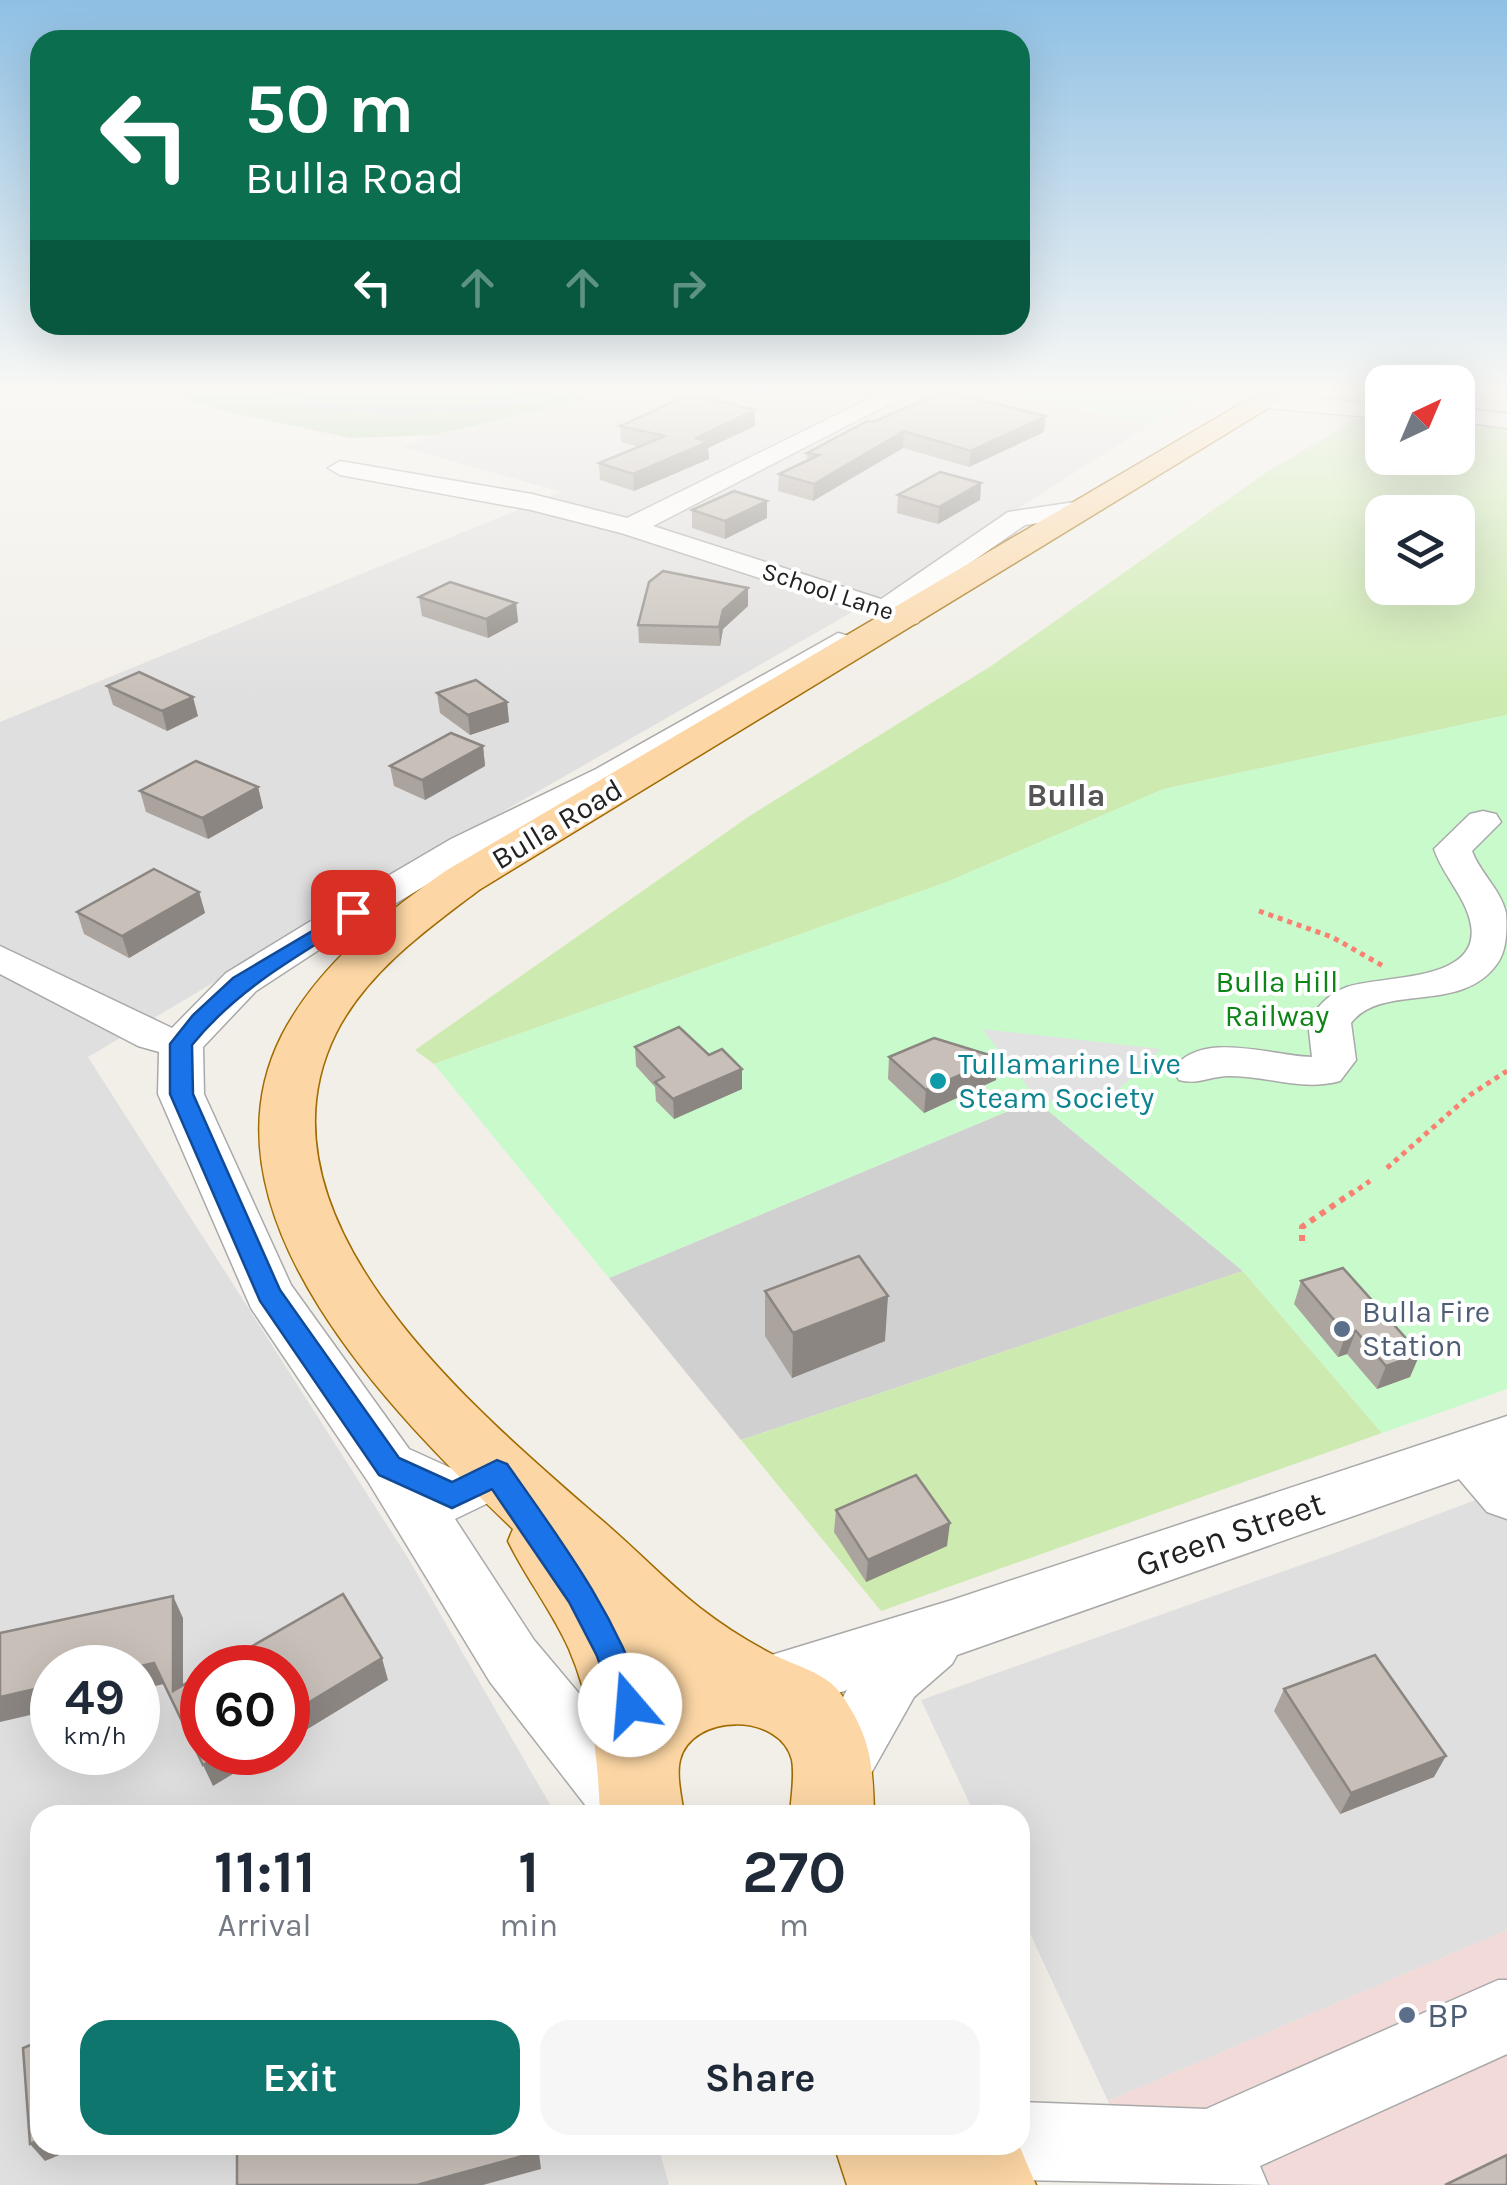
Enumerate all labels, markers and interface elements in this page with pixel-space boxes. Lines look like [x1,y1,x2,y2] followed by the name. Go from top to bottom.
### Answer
[245,68,414,150] text: 50 m
[80,70,210,200] icon: left
[245,152,464,204] text: Bulla Road
[345,260,400,315] icon: left
[450,260,505,315] icon: ahead
[555,260,610,315] icon: ahead
[660,260,715,315] icon: right
[1365,365,1475,475] north arrow
[1365,365,1475,605] map controls
[1365,495,1475,605] button: layers
[758,556,898,626] street label: School Lane
[485,771,629,877] street label: Bulla Road
[1026,777,1106,814] district label: Bulla
[311,870,396,955] pin
[326,885,381,940] icon: arrive
[1215,964,1339,1034] park label: Bulla Hill Railway
[958,1046,1181,1116] place label: Tullamarine Live Steam Society
[927,1070,949,1092] marker: Tullamarine Live Steam Society
[1362,1294,1490,1364] place label: Bulla Fire Station
[1331,1318,1353,1340] marker: Bulla Fire Station
[1130,1483,1330,1585] street label: Green Street
[180,1645,310,1775] speed limit sign: 60
[578,1653,682,1757] position arrow
[65,1668,125,1727] text: 49
[63,1721,127,1750] text: km/h
[214,1837,316,1907] text: 11:11
[518,1837,539,1907] text: 1
[742,1837,846,1907] text: 270
[218,1907,312,1944] text: Arrival
[499,1907,558,1944] text: min
[779,1907,809,1944] text: m
[1427,1995,1468,2036] place label: BP
[1396,2004,1418,2026] marker: BP
[80,2020,520,2135] button: Exit
[540,2020,980,2135] button: Share

